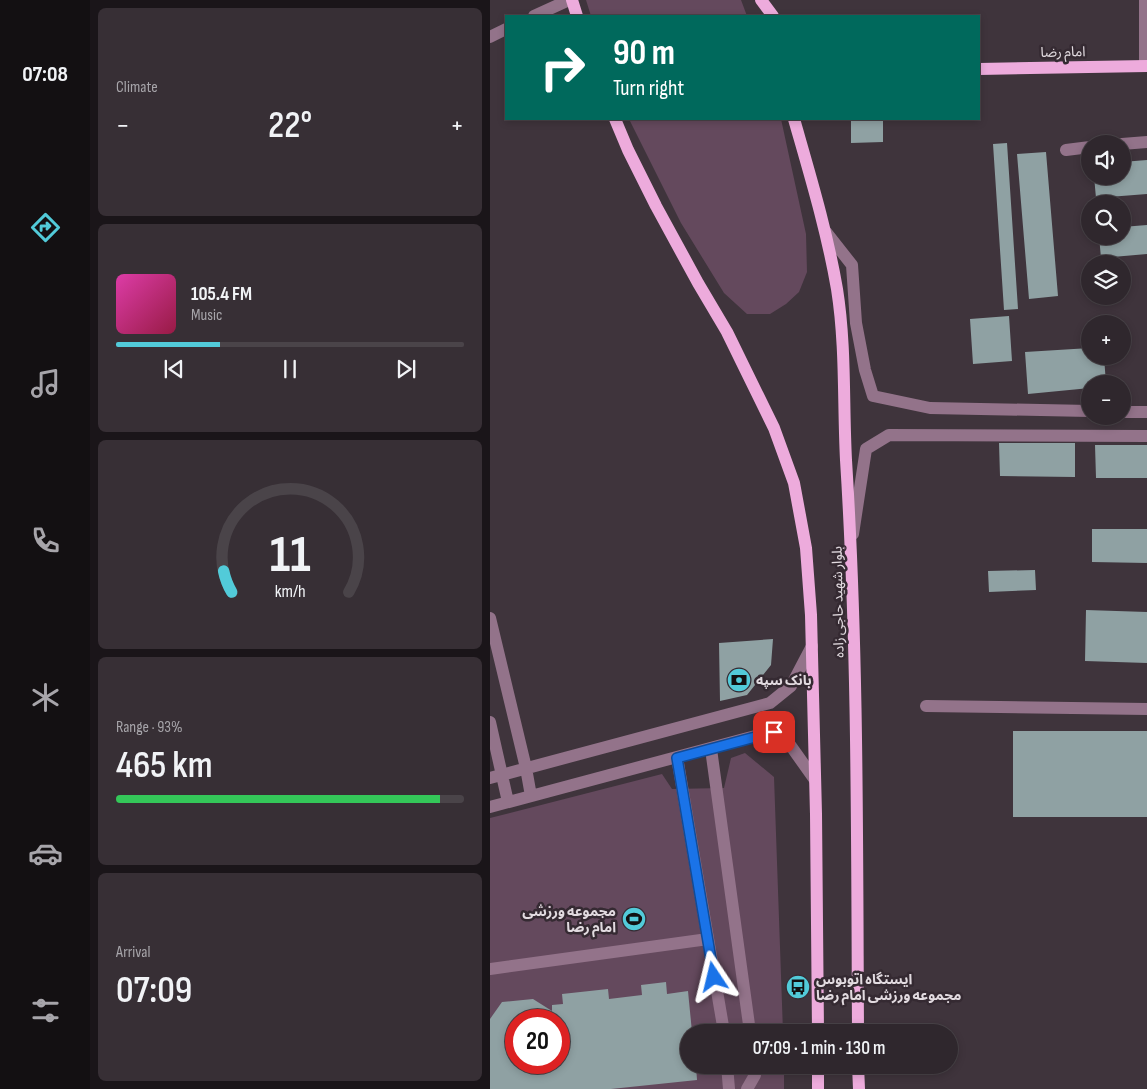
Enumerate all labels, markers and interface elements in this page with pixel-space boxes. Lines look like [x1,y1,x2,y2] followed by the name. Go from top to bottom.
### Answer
[613,32,675,75] text: 90 m
[530,35,595,100] icon: right
[1040,43,1086,63] street label: امام رضا
[22,61,68,88] text: 07:08
[613,75,684,102] text: Turn right
[116,78,158,97] text: Climate
[268,103,312,148] text: 22°
[116,109,130,142] text: −
[450,109,464,142] text: +
[1081,135,1131,425] map controls
[1081,135,1131,185] button: sound
[1081,195,1131,245] button: search
[28,210,63,245] icon: directions
[1081,255,1131,305] button: layers
[191,283,252,306] text: 105.4 FM
[191,306,222,325] text: Music
[1081,315,1131,365] button: +
[160,355,188,383] icon: previous
[276,355,304,383] icon: pause
[392,355,420,383] icon: next
[28,366,63,401] icon: music
[1081,375,1131,425] button: −
[28,523,63,558] icon: phone
[270,524,310,587] text: 11
[829,546,847,658] street label: بلوار شهید حاجی زاده
[275,581,305,602] text: km/h
[726,667,752,693] bank icon: بانک سپه
[756,672,812,689] place label: بانک سپه
[28,680,63,715] icon: climate
[753,711,795,753] pin
[116,718,183,737] text: Range · 93%
[760,718,788,746] icon: arrive
[116,743,213,788] text: 465 km
[28,836,63,871] icon: car
[522,903,616,938] place label: مجموعه ورزشی امام رضا
[621,906,647,932] sports icon: مجموعه ورزشی امام رضا
[116,943,150,962] text: Arrival
[687,950,739,1002] position arrow
[116,968,192,1013] text: 07:09
[816,971,962,1006] place label: ایستگاه اتوبوس مجموعه ورزشی امام رضا
[785,974,811,1000] bus stop icon: ایستگاه اتوبوس مجموعه ورزشی امام رضا
[28,993,63,1028] icon: filters
[505,1009,570,1074] speed limit sign: 20
[753,1037,885,1060] text: 07:09 · 1 min · 130 m

